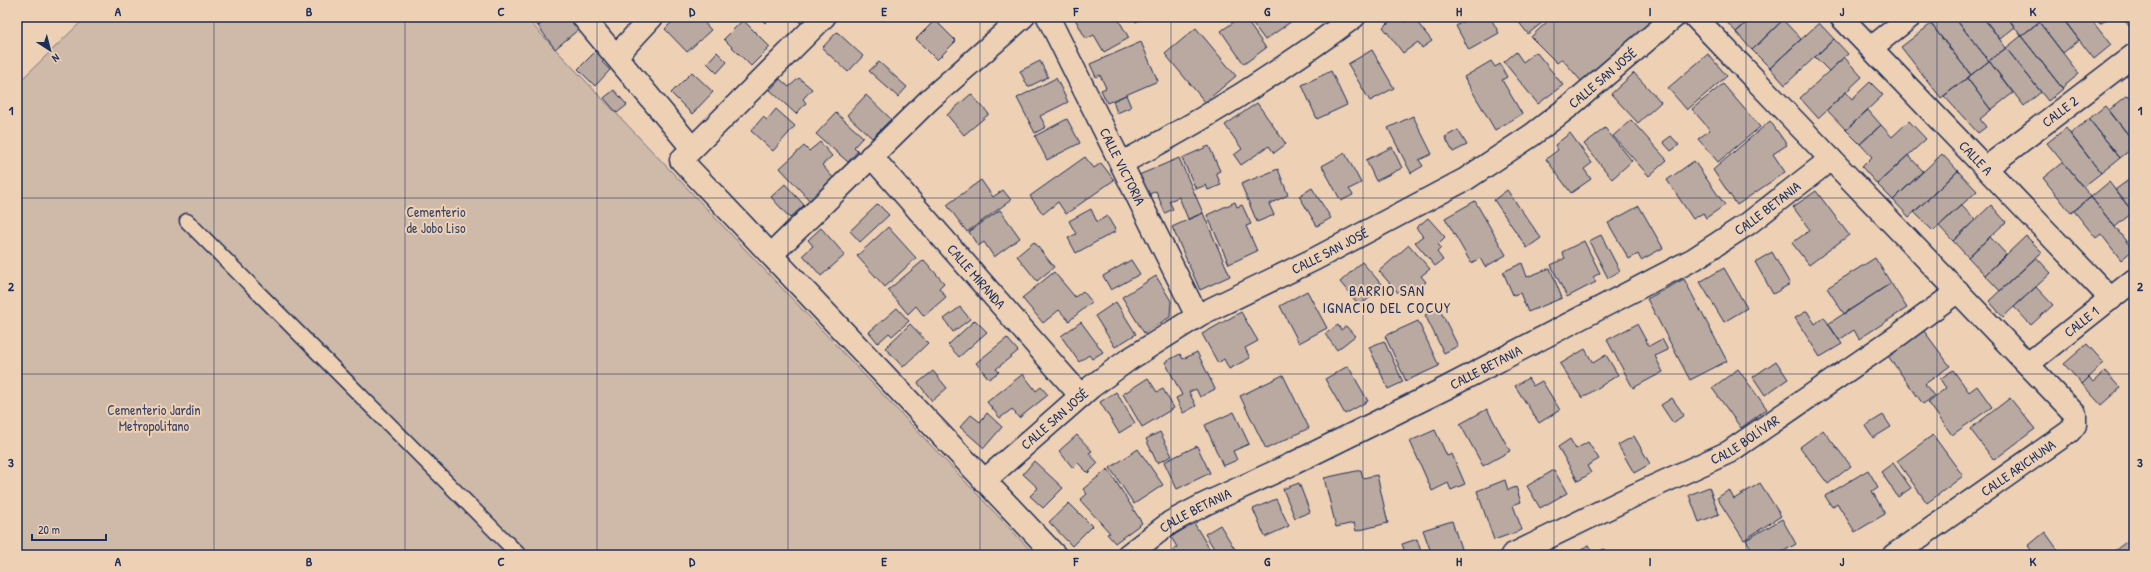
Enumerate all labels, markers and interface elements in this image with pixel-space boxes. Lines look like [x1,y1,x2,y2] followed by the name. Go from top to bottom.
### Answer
[115,2,122,20] text: A
[306,2,313,20] text: B
[497,2,505,20] text: C
[689,2,696,20] text: D
[881,2,887,20] text: E
[1073,2,1080,20] text: F
[1264,2,1271,20] text: G
[1456,2,1462,20] text: H
[1648,2,1652,20] text: I
[1840,2,1845,20] text: J
[2030,2,2037,20] text: K
[30,30,70,70] north arrow
[1564,43,1640,112] street label: CALLE SAN JOSÉ
[49,51,62,66] text: N
[2038,91,2082,131] street label: CALLE 2
[9,101,14,119] text: 1
[2138,101,2143,119] text: 1
[1096,124,1150,208] street label: CALLE VICTORIA
[1955,136,1997,179] street label: CALLE A
[1730,176,1804,239] street label: CALLE BETANIA
[406,202,466,237] park label: Cementerio de Jobo Liso
[1288,223,1371,278] street label: CALLE SAN JOSÉ
[943,240,1010,313] street label: CALLE MIRANDA
[8,277,15,295] text: 2
[2137,277,2144,295] text: 2
[1322,280,1452,318] district label: BARRIO SAN IGNACIO DEL COCUY
[2060,302,2102,341] street label: CALLE 1
[1446,340,1525,393] street label: CALLE BETANIA
[1016,384,1092,453] street label: CALLE SAN JOSÉ
[107,400,201,436] park label: Cementerio Jardín Metropolitano
[1707,410,1783,468] street label: CALLE BOLÍVAR
[1977,435,2059,500] street label: CALLE ARICHUNA
[8,453,14,471] text: 3
[2137,453,2143,471] text: 3
[1155,483,1234,537] street label: CALLE BETANIA
[32,516,106,542] scale bar
[38,521,60,538] text: 20 m
[115,552,122,570] text: A
[306,552,313,570] text: B
[497,552,505,570] text: C
[689,552,696,570] text: D
[881,552,887,570] text: E
[1073,552,1080,570] text: F
[1264,552,1271,570] text: G
[1456,552,1462,570] text: H
[1648,552,1652,570] text: I
[1840,552,1845,570] text: J
[2030,552,2037,570] text: K

